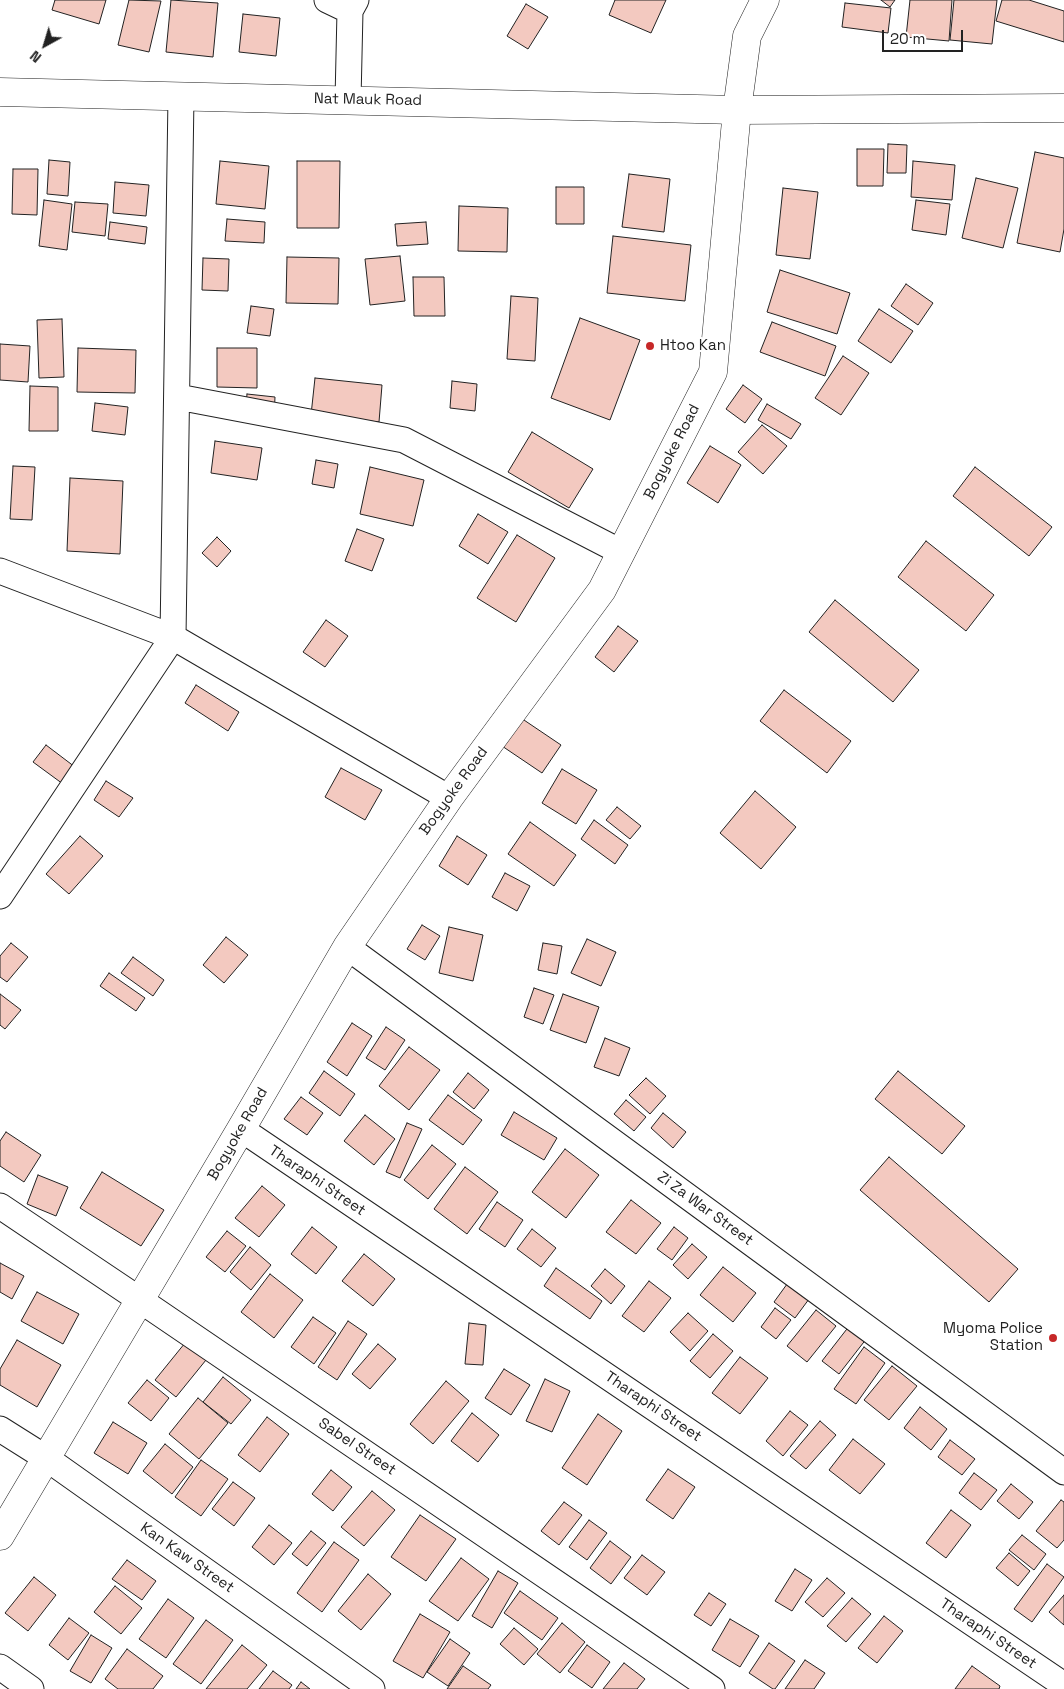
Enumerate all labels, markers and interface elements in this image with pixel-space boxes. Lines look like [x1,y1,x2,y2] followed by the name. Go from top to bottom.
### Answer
[20,20,70,70] north arrow
[884,20,965,52] scale bar
[890,29,925,48] text: 20 m
[26,47,45,67] text: N
[314,90,422,110] street label: Nat Mauk Road
[660,337,726,355] place label: Htoo Kan
[644,340,656,352] marker: Htoo Kan
[640,401,704,503] street label: Bogyoke Road
[416,743,492,839] street label: Bogyoke Road
[204,1084,272,1184] street label: Bogyoke Road
[265,1142,369,1220] street label: Tharaphi Street
[653,1168,757,1250] street label: Zi Za War Street
[943,1320,1043,1355] place label: Myoma Police Station
[1047,1332,1059,1344] marker: Myoma Police Station
[601,1368,705,1446] street label: Tharaphi Street
[315,1414,399,1480] street label: Sabel Street
[137,1519,237,1597] street label: Kan Kaw Street
[936,1595,1040,1673] street label: Tharaphi Street

